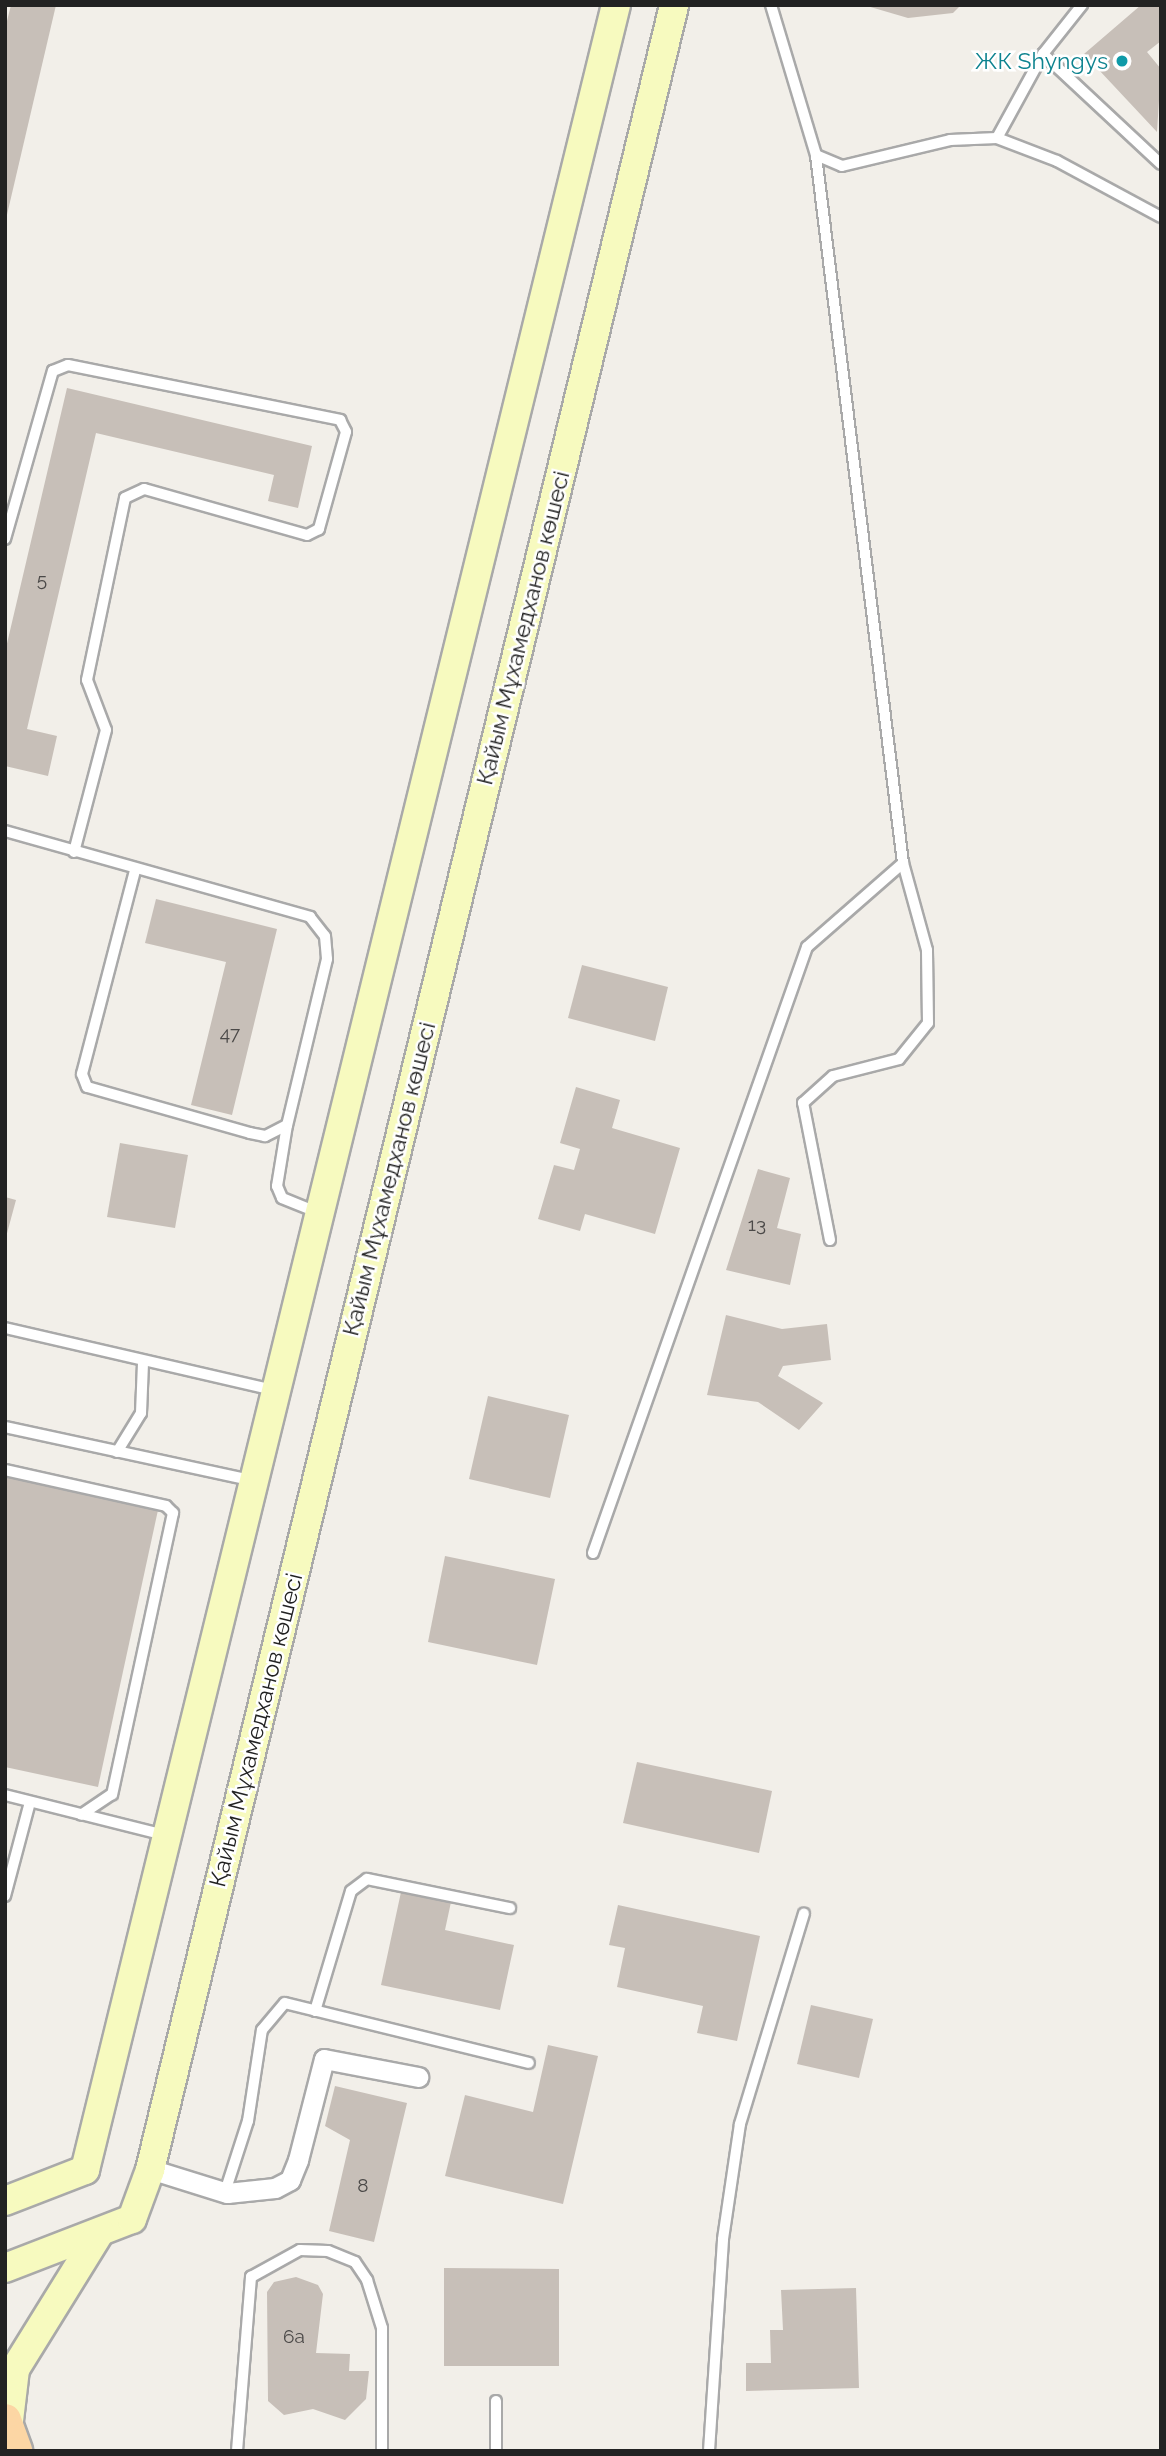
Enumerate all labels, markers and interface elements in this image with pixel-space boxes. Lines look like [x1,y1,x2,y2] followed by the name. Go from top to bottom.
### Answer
[974,47,1108,75] place label: ЖК Shyngys
[1114,53,1130,69] marker: ЖК Shyngys
[471,468,575,788] street label: Қайым Мұхамедханов көшесі
[37,569,47,591] house number: 5
[337,1019,441,1339] street label: Қайым Мұхамедханов көшесі
[220,1023,240,1045] house number: 47
[748,1214,766,1236] house number: 13
[204,1570,308,1890] street label: Қайым Мұхамедханов көшесі
[357,2175,369,2197] house number: 8
[283,2326,305,2348] house number: 6а

